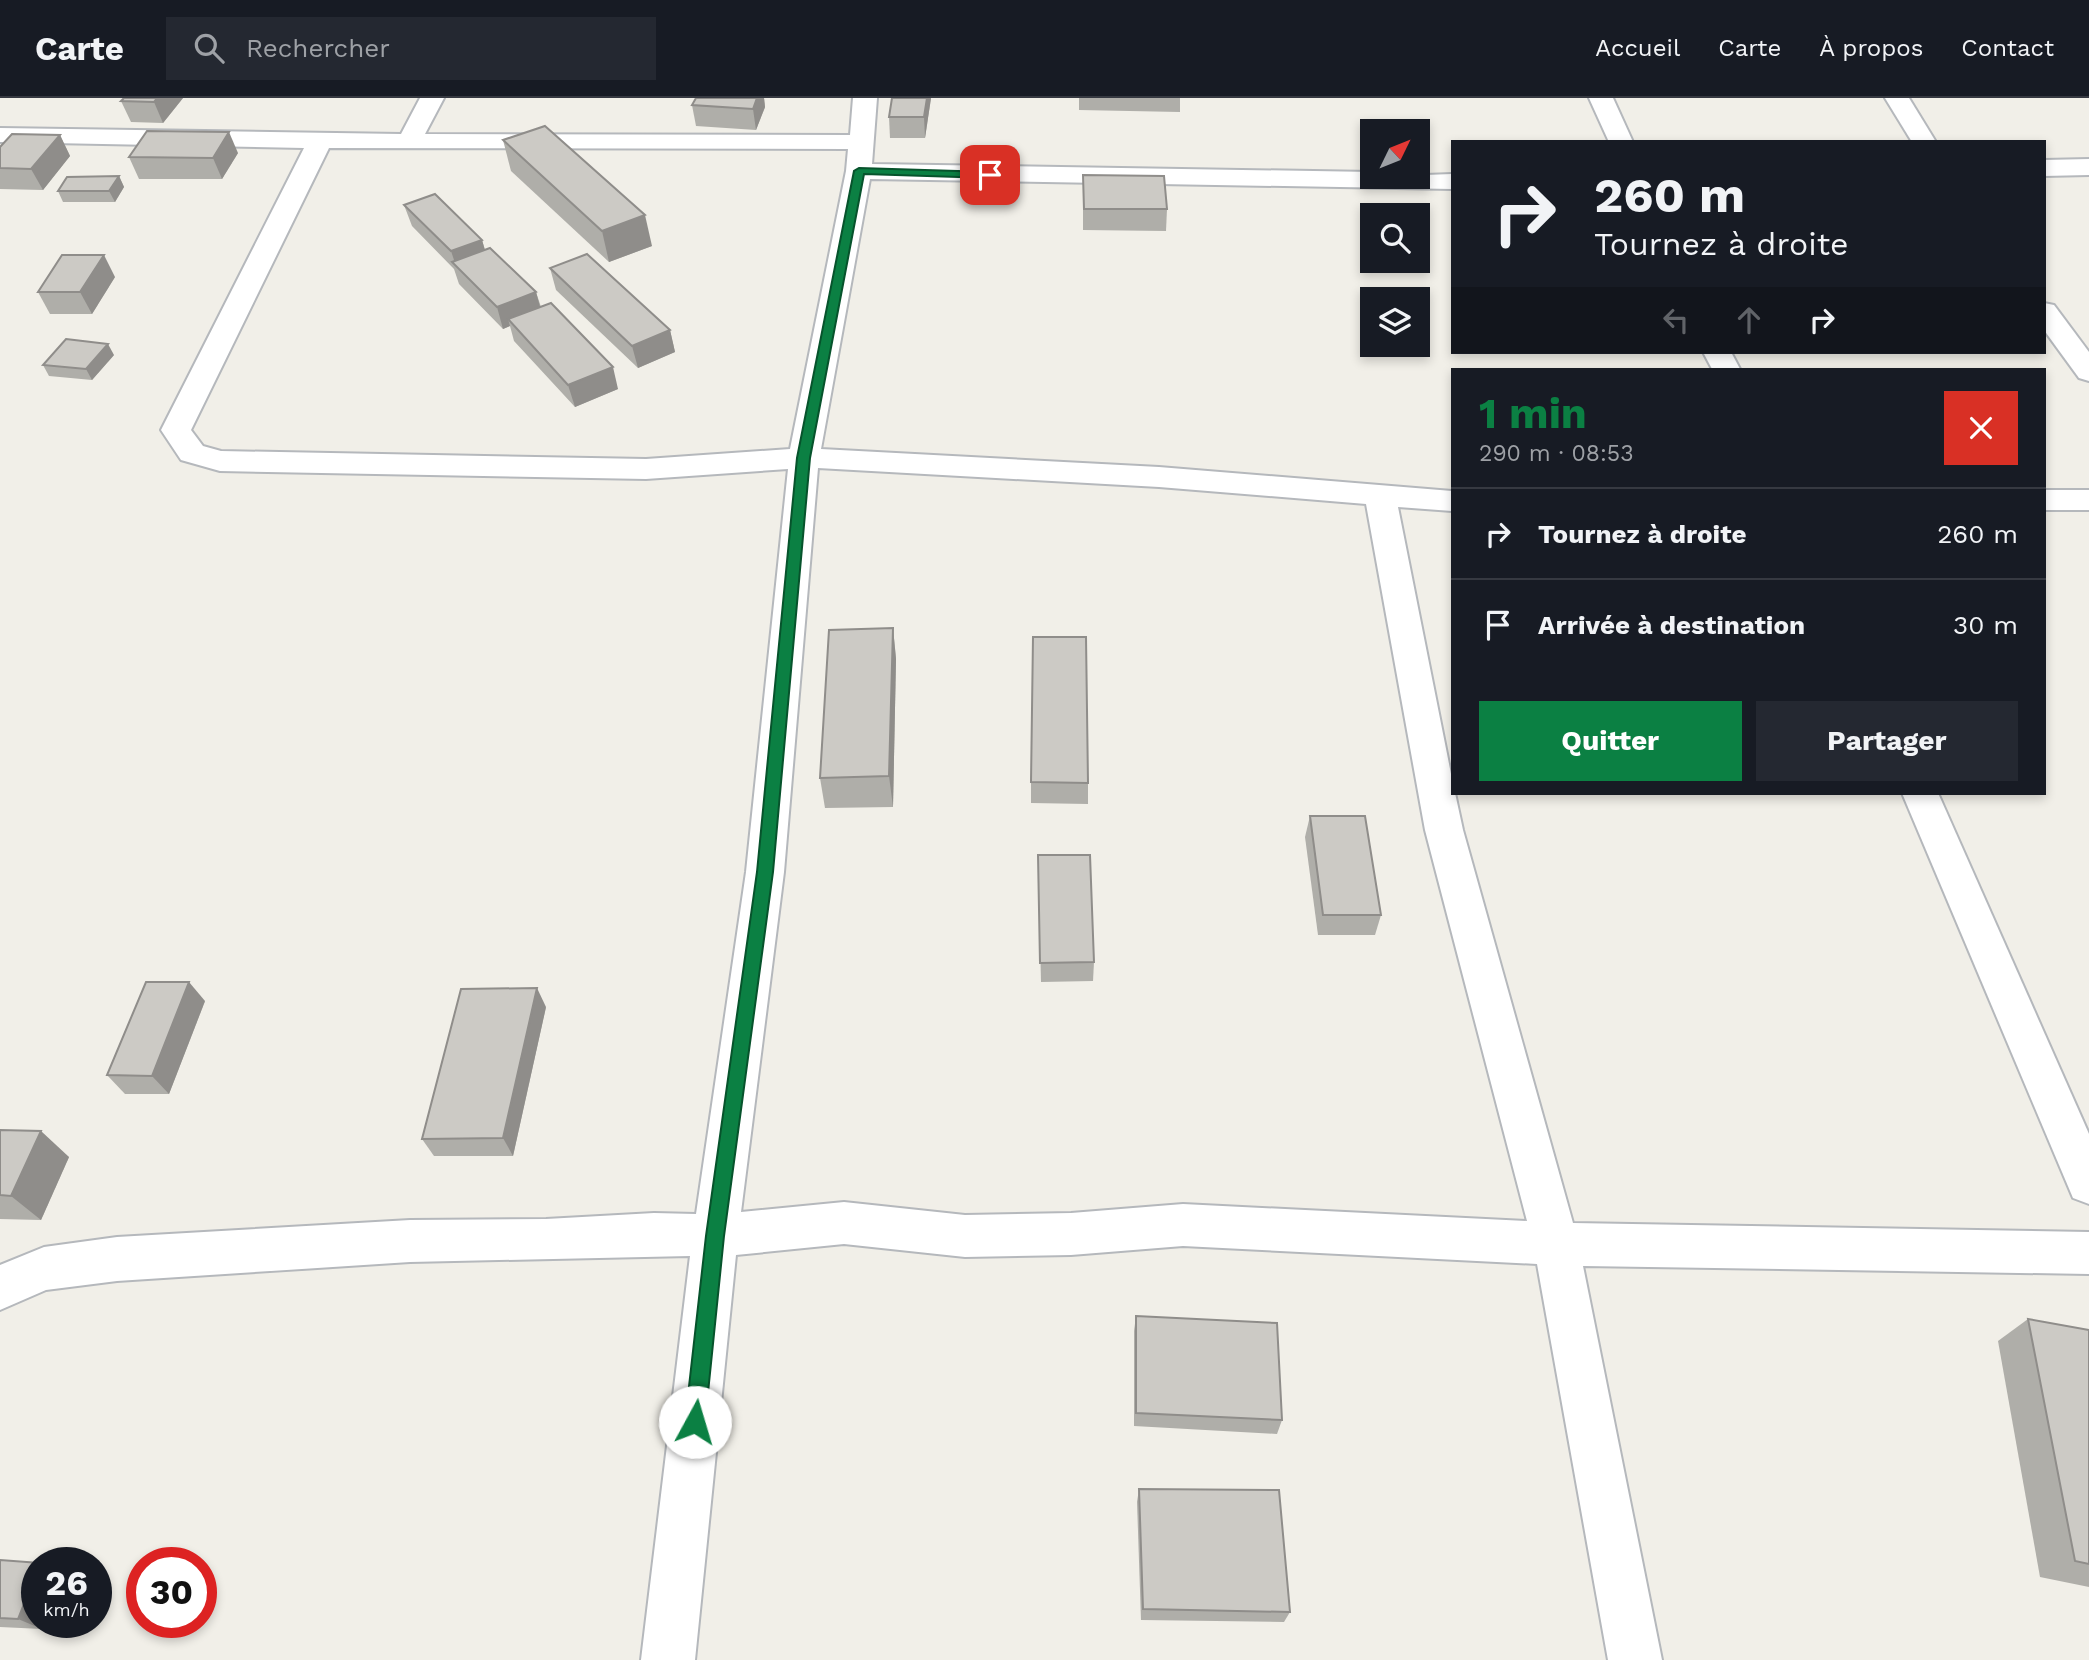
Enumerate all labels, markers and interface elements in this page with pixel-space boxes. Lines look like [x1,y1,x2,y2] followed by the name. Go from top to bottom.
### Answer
[166,17,656,80] search box
[35,29,124,68] text: Carte
[190,29,228,67] icon: search
[246,33,390,63] text: Rechercher
[1595,34,1680,62] text: Accueil
[1718,34,1781,62] text: Carte
[1819,34,1923,62] text: À propos
[1961,34,2054,62] text: Contact
[1360,119,1430,189] north arrow
[1360,119,1430,357] map controls
[960,145,1020,205] pin
[971,156,1009,194] icon: arrive
[1594,166,1745,224] text: 260 m
[1479,168,1570,259] icon: right
[1360,203,1430,273] button: search
[1594,225,1849,263] text: Tournez à droite
[1360,287,1430,357] button: layers
[1657,301,1695,339] icon: left
[1730,301,1768,339] icon: ahead
[1803,301,1841,339] icon: right
[1479,389,1587,438] text: 1 min
[1944,391,2018,465] button: close
[1479,440,1634,467] text: 290 m · 08:53
[1479,515,1517,553] icon: right
[1538,519,1747,549] text: Tournez à droite
[1937,519,2018,549] text: 260 m
[1479,606,1517,644] icon: arrive
[1538,610,1805,640] text: Arrivée à destination
[1953,610,2018,640] text: 30 m
[1479,701,1742,781] button: Quitter
[1756,701,2018,781] button: Partager
[658,1385,732,1459] position arrow
[126,1547,217,1638] speed limit sign: 30
[45,1562,88,1604] text: 26
[43,1599,90,1620] text: km/h

